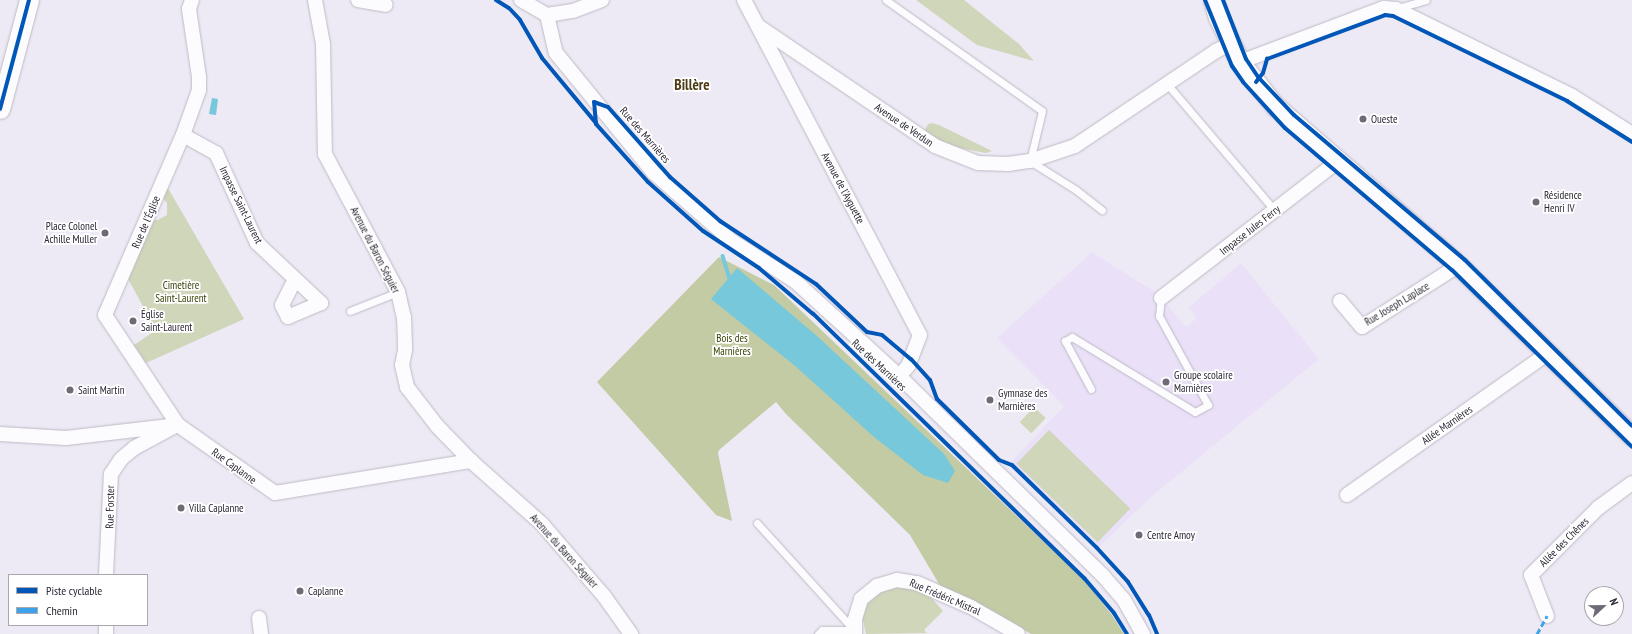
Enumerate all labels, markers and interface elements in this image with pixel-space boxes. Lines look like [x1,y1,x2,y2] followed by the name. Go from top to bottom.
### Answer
[674,76,710,94] district label: Billère
[872,100,936,150] street label: Avenue de Verdun
[617,104,673,166] street label: Rue des Marnières
[1371,112,1398,126] place label: Oueste
[1358,114,1368,124] marker: Oueste
[819,150,867,226] street label: Avenue de l'Ayguette
[217,164,265,246] street label: Impasse Saint-Laurent
[1544,189,1582,215] place label: Résidence Henri IV
[129,194,163,250] street label: Rue de l'Église
[1531,197,1541,207] marker: Résidence Henri IV
[1217,202,1283,258] street label: Impasse Jules Ferry
[348,205,402,295] street label: Avenue du Baron Séguier
[44,220,97,246] place label: Place Colonel Achille Muller
[100,228,110,238] marker: Place Colonel Achille Muller
[155,279,207,305] park label: Cimetière Saint-Laurent
[1362,279,1432,329] street label: Rue Joseph Laplace
[141,308,192,334] place label: Église Saint-Laurent
[128,316,138,326] marker: Église Saint-Laurent
[713,332,751,358] park label: Bois des Marnières
[849,336,909,394] street label: Rue des Marnières
[1174,369,1233,395] place label: Groupe scolaire Marnières
[1161,377,1171,387] marker: Groupe scolaire Marnières
[78,383,125,397] place label: Saint Martin
[65,385,75,395] marker: Saint Martin
[998,387,1048,413] place label: Gymnase des Marnières
[985,395,995,405] marker: Gymnase des Marnières
[1419,403,1475,447] street label: Allée Marnières
[209,445,259,487] street label: Rue Caplanne
[103,485,117,529] street label: Rue Forster
[189,501,244,515] place label: Villa Caplanne
[176,503,186,513] marker: Villa Caplanne
[527,511,601,591] street label: Avenue du Baron Séguier
[1537,515,1591,569] street label: Allée des Chênes
[1147,528,1195,542] place label: Centre Amoy
[1134,530,1144,540] marker: Centre Amoy
[8,574,148,626] legend
[907,576,983,618] street label: Rue Frédéric Mistral
[46,583,102,598] text: Piste cyclable
[308,584,343,598] place label: Caplanne
[295,586,305,596] marker: Caplanne
[1584,586,1624,626] north arrow
[1607,596,1622,607] text: N
[46,603,77,618] text: Chemin

